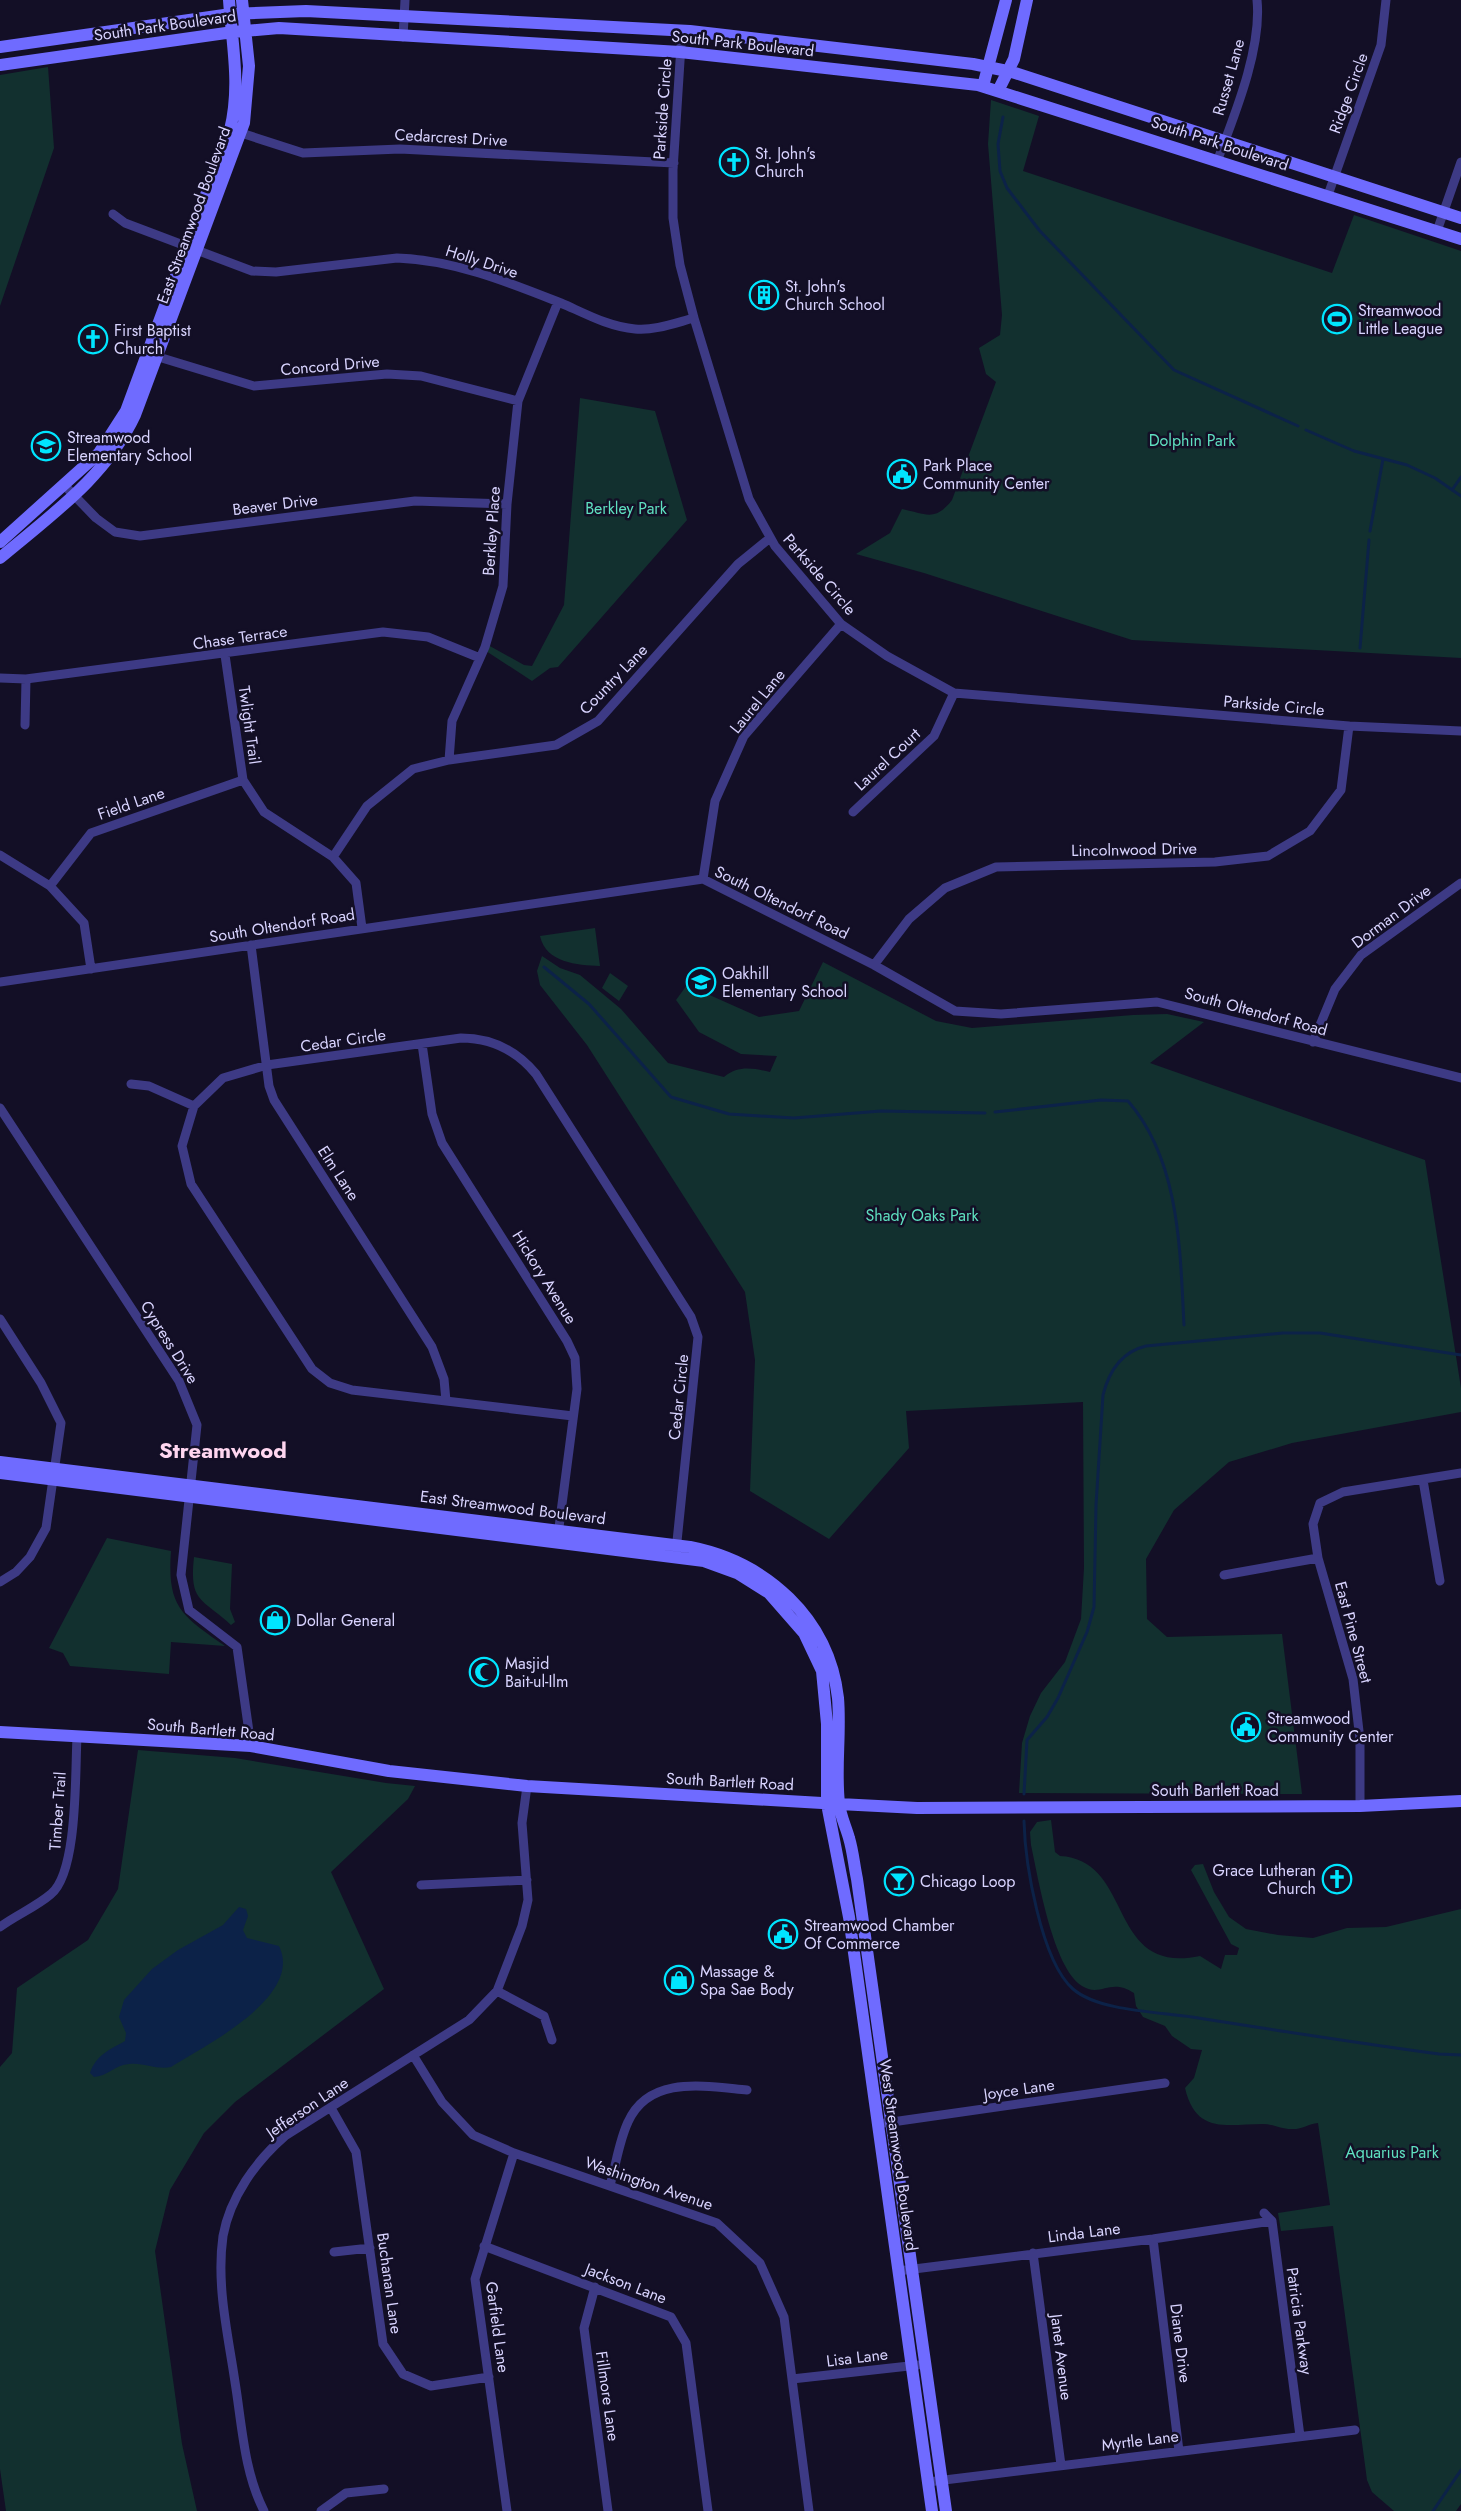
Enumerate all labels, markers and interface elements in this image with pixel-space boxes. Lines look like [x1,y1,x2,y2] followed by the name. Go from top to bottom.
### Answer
[92,4,238,47] street label: South Park Boulevard
[670,25,815,62] street label: South Park Boulevard
[1207,36,1250,118] street label: Russet Lane
[1323,50,1374,137] street label: Ridge Circle
[647,58,678,160] street label: Parkside Circle
[1148,110,1292,177] street label: South Park Boulevard
[151,123,236,307] street label: East Streamwood Boulevard
[394,123,508,152] street label: Cedarcrest Drive
[755,142,816,183] place label: St. John's Church
[718,146,750,178] church icon: St. John's Church
[443,239,521,284] street label: Holly Drive
[785,275,885,316] place label: St. John's Church School
[748,279,780,311] building icon: St. John's Church School
[1358,299,1443,340] place label: Streamwood Little League
[1321,303,1353,335] sports icon: Streamwood Little League
[114,319,191,360] place label: First Baptist Church
[77,323,109,355] church icon: First Baptist Church
[279,350,381,381] street label: Concord Drive
[67,426,192,467] place label: Streamwood Elementary School
[1149,429,1236,452] park label: Dolphin Park
[30,430,62,462] school or university icon: Streamwood Elementary School
[923,454,1050,495] place label: Park Place Community Center
[886,458,918,490] public building icon: Park Place Community Center
[477,486,506,576] street label: Berkley Place
[231,488,319,521] street label: Beaver Drive
[585,497,668,520] park label: Berkley Park
[778,529,862,620] street label: Parkside Circle
[191,619,289,656] street label: Chase Terrace
[574,639,653,720] street label: Country Lane
[724,664,790,738] street label: Laurel Lane
[233,684,266,766] street label: Twlight Trail
[1223,690,1325,721] street label: Parkside Circle
[849,723,926,796] street label: Laurel Court
[95,781,168,826] street label: Field Lane
[1071,837,1197,862] street label: Lincolnwood Drive
[711,860,853,945] street label: South Oltendorf Road
[1347,879,1436,954] street label: Dorman Drive
[208,903,356,948] street label: South Oltendorf Road
[722,962,847,1003] place label: Oakhill Elementary School
[685,966,717,998] school or university icon: Oakhill Elementary School
[1182,981,1330,1042] street label: South Oltendorf Road
[299,1023,387,1058] street label: Cedar Circle
[312,1141,365,1205] street label: Elm Lane
[866,1204,979,1227] park label: Shady Oaks Park
[507,1226,583,1328] street label: Hickory Avenue
[135,1296,204,1388] street label: Cypress Drive
[663,1353,694,1441] street label: Cedar Circle
[159,1434,287,1466] district label: Streamwood
[419,1485,607,1530] street label: East Streamwood Boulevard
[1329,1579,1378,1686] street label: East Pine Street
[259,1604,291,1636] shop icon: Dollar General
[296,1609,395,1632] place label: Dollar General
[505,1652,569,1693] place label: Masjid Bait-ul-Ilm
[468,1656,500,1688] mosque icon: Masjid Bait-ul-Ilm
[1267,1707,1394,1748] place label: Streamwood Community Center
[1230,1711,1262,1743] public building icon: Streamwood Community Center
[146,1712,276,1747] street label: South Bartlett Road
[666,1767,794,1796] street label: South Bartlett Road
[43,1771,72,1851] street label: Timber Trail
[1151,1779,1279,1802] street label: South Bartlett Road
[1212,1859,1316,1900] place label: Grace Lutheran Church
[1321,1863,1353,1895] church icon: Grace Lutheran Church
[883,1865,915,1897] bar icon: Chicago Loop
[920,1870,1015,1893] place label: Chicago Loop
[804,1914,955,1955] place label: Streamwood Chamber Of Commerce
[767,1918,799,1950] public building icon: Streamwood Chamber Of Commerce
[700,1960,795,2001] place label: Massage & Spa Sae Body
[663,1964,695,1996] shop icon: Massage & Spa Sae Body
[874,2058,923,2252] street label: West Streamwood Boulevard
[260,2071,353,2145] street label: Jefferson Lane
[980,2073,1056,2106] street label: Joyce Lane
[1345,2141,1440,2164] park label: Aquarius Park
[582,2151,716,2216] street label: Washington Avenue
[1046,2217,1122,2248] street label: Linda Lane
[371,2231,408,2335] street label: Buchanan Lane
[580,2257,670,2310] street label: Jackson Lane
[1281,2266,1319,2377] street label: Patricia Parkway
[480,2280,515,2374] street label: Garfield Lane
[1164,2302,1197,2384] street label: Diane Drive
[1045,2311,1078,2401] street label: Janet Avenue
[825,2342,889,2373] street label: Lisa Lane
[590,2350,625,2443] street label: Fillmore Lane
[1100,2424,1180,2457] street label: Myrtle Lane

